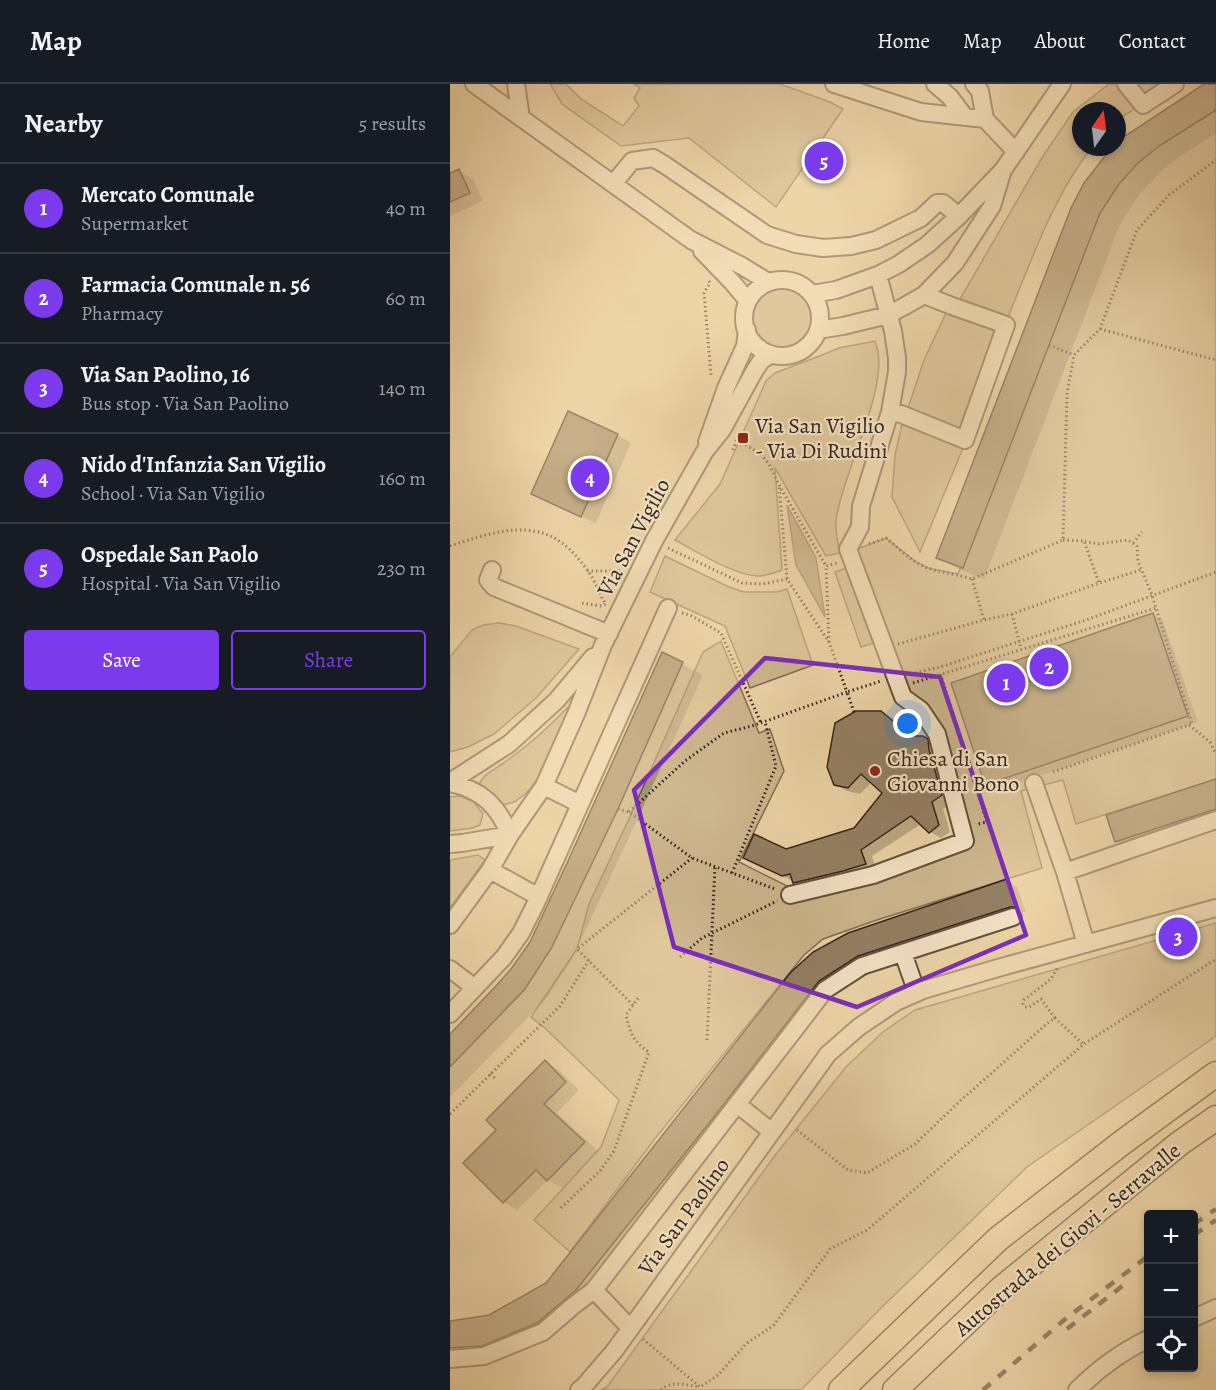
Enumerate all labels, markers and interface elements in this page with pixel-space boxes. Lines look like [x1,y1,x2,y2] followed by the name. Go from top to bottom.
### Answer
[30,22,82,60] text: Map
[877,27,930,55] text: Home
[963,27,1001,55] text: Map
[1034,27,1086,55] text: About
[1119,27,1186,55] text: Contact
[1072,102,1126,156] north arrow
[24,106,103,141] text: Nearby
[359,110,426,137] text: 5 results
[804,138,844,184] pin: 5
[81,180,254,210] text: Mercato Comunale
[40,195,47,222] text: 1
[386,195,426,222] text: 40 m
[81,210,188,237] text: Supermarket
[81,270,310,300] text: Farmacia Comunale n. 56
[39,285,48,312] text: 2
[386,285,426,312] text: 60 m
[81,300,163,327] text: Pharmacy
[81,360,250,390] text: Via San Paolino, 16
[39,375,48,402] text: 3
[379,375,426,402] text: 140 m
[81,390,289,417] text: Bus stop · Via San Paolino
[754,411,888,466] place label: Via San Vigilio - Via Di Rudinì
[736,431,750,445] marker: Via San Vigilio - Via Di Rudinì
[81,450,326,480] text: Nido d'Infanzia San Vigilio
[570,456,610,500] pin: 4
[39,465,48,492] text: 4
[379,465,426,492] text: 160 m
[590,473,678,603] street label: Via San Vigilio
[81,480,265,507] text: School · Via San Vigilio
[81,540,259,570] text: Ospedale San Paolo
[39,555,48,582] text: 5
[377,555,426,582] text: 230 m
[81,570,281,597] text: Hospital · Via San Vigilio
[24,630,219,690] button: Save
[231,630,426,690] button: Share
[1030,644,1068,690] pin: 2
[986,660,1026,706] pin: 1
[893,709,922,738] your location
[887,744,1019,799] place label: Chiesa di San Giovanni Bono
[868,764,882,778] marker: Chiesa di San Giovanni Bono
[1158,914,1198,960] pin: 3
[947,1136,1187,1344] street label: Autostrada dei Giovi - Serravalle
[630,1152,737,1282] street label: Via San Paolino
[1144,1210,1198,1372] map controls
[1144,1210,1198,1264] button: +
[1144,1264,1198,1318] button: −
[1144,1318,1198,1372] button: locate

